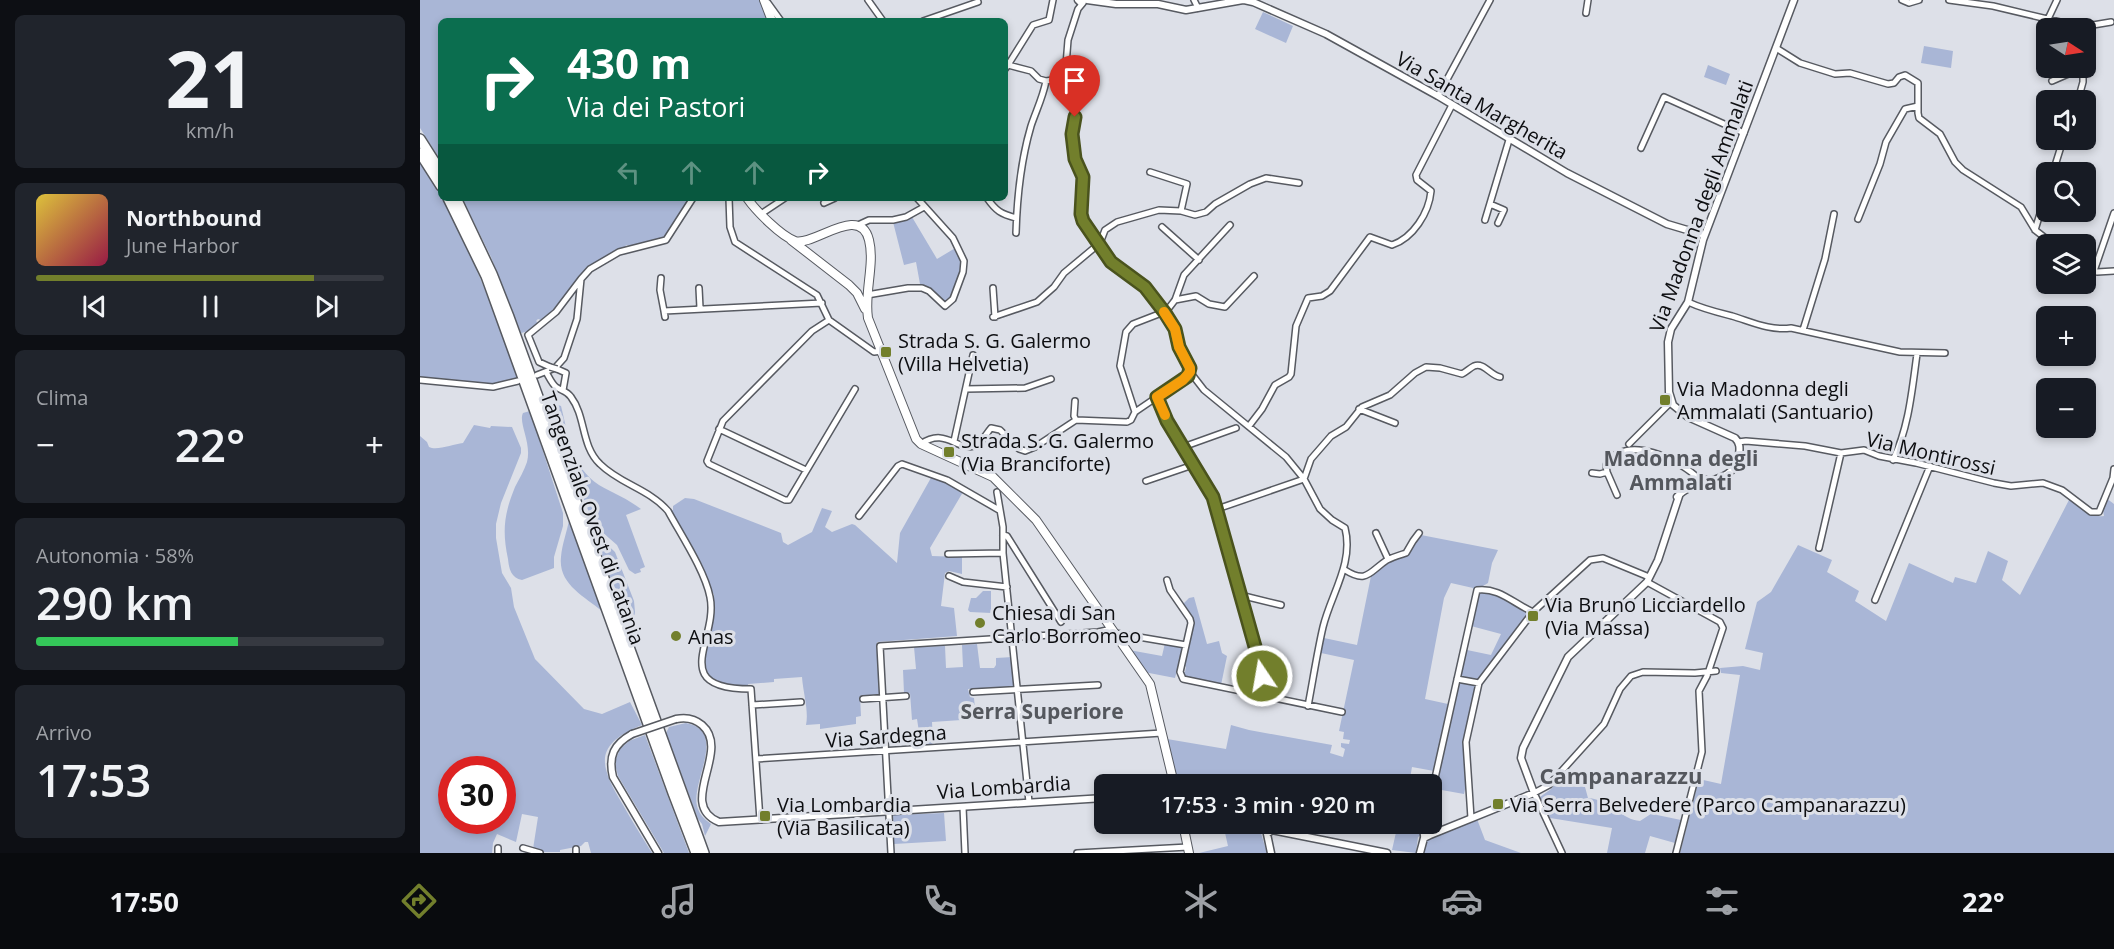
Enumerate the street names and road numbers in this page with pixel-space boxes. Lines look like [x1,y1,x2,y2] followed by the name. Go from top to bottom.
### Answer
[1391,45,1573,165] street label: Via Santa Margherita
[1643,76,1759,336] street label: Via Madonna degli Ammalati
[535,388,651,648] street label: Tangenziale Ovest di Catania
[1864,425,1998,481] street label: Via Montirossi
[825,718,947,754] street label: Via Sardegna
[936,769,1072,805] street label: Via Lombardia

